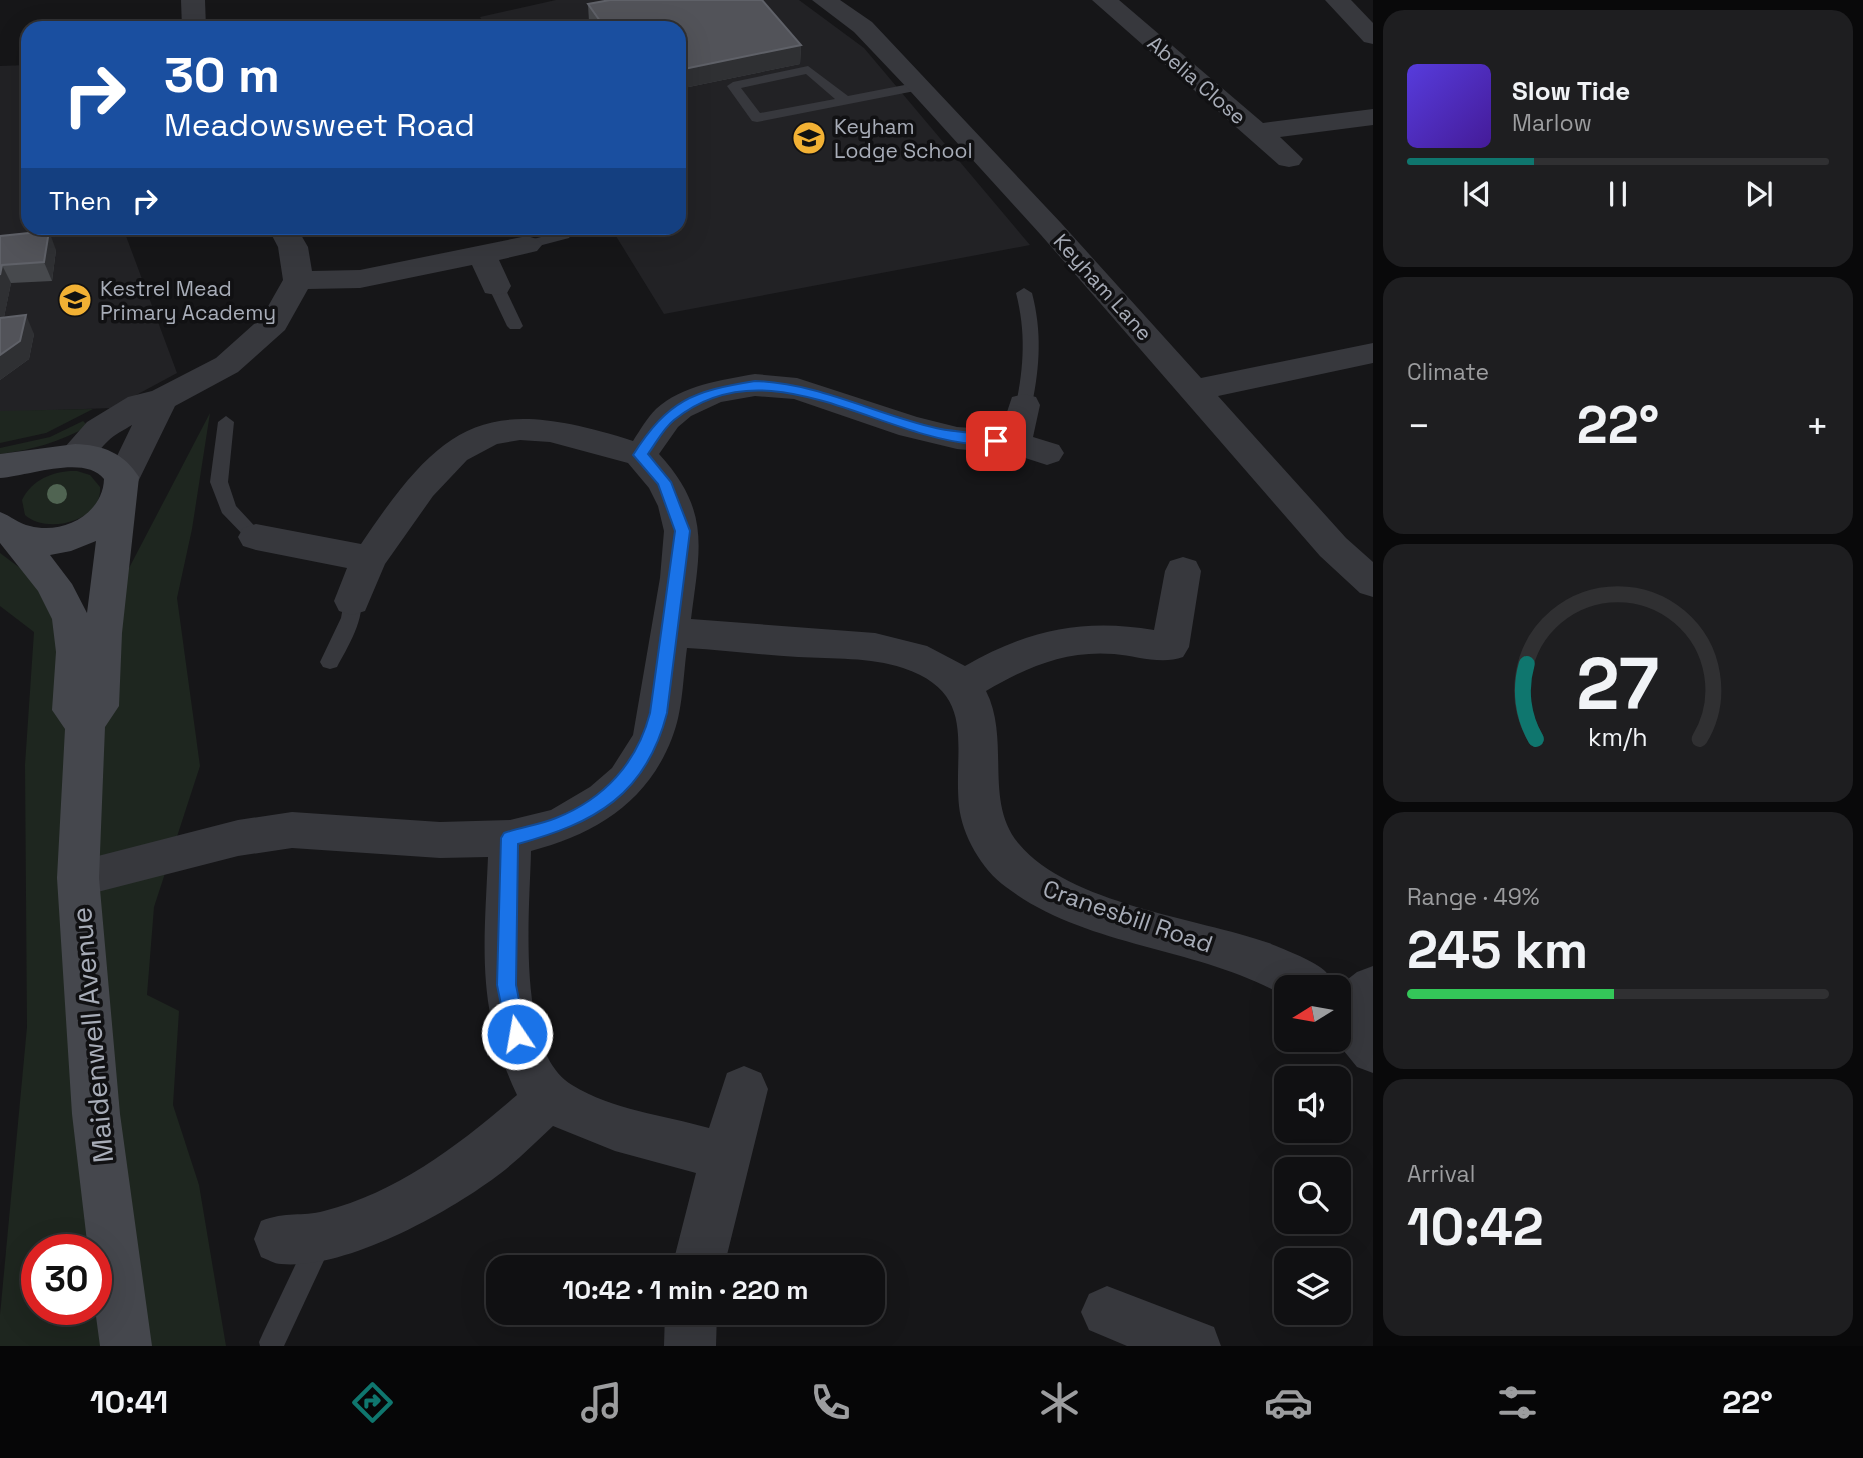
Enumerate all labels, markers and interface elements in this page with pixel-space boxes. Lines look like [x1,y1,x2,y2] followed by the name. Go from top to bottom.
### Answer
[1142,30,1252,130] street label: Abelia Close
[164,44,280,106] text: 30 m
[49,49,140,140] icon: right
[1512,74,1630,108] text: Slow Tide
[164,105,475,145] text: Meadowsweet Road
[1512,108,1592,138] text: Marlow
[834,113,973,164] place label: Keyham Lodge School
[790,119,828,157] school or university icon: Keyham Lodge School
[1458,175,1496,213] icon: previous
[1599,175,1637,213] icon: pause
[1740,175,1778,213] icon: next
[126,182,164,220] icon: right
[49,184,112,218] text: Then
[1048,228,1158,346] street label: Keyham Lane
[100,275,276,326] place label: Kestrel Mead Primary Academy
[56,281,94,319] school or university icon: Kestrel Mead Primary Academy
[1407,357,1489,387] text: Climate
[1577,392,1659,458] text: 22°
[1407,402,1431,450] text: −
[1805,402,1829,450] text: +
[966,411,1026,471] pin
[977,422,1015,460] icon: arrive
[1577,637,1659,730] text: 27
[1588,721,1648,753] text: km/h
[1039,872,1217,960] street label: Cranesbill Road
[1407,882,1540,912] text: Range · 49%
[63,905,121,1165] street label: Maidenwell Avenue
[1407,917,1588,983] text: 245 km
[1274,975,1351,1052] north arrow
[1274,975,1351,1325] map controls
[480,997,554,1071] position arrow
[1274,1066,1351,1143] button: sound
[1274,1157,1351,1234] button: search
[1407,1159,1475,1189] text: Arrival
[1407,1194,1544,1260] text: 10:42
[21,1234,112,1325] speed limit sign: 30
[1274,1248,1351,1325] button: layers
[562,1273,809,1307] text: 10:42 · 1 min · 220 m
[348,1378,397,1427] icon: directions
[577,1378,626,1427] icon: music
[806,1378,855,1427] icon: phone
[1035,1378,1084,1427] icon: climate
[1264,1378,1313,1427] icon: car
[1493,1378,1542,1427] icon: filters
[90,1382,168,1422] text: 10:41
[1722,1382,1773,1422] text: 22°

